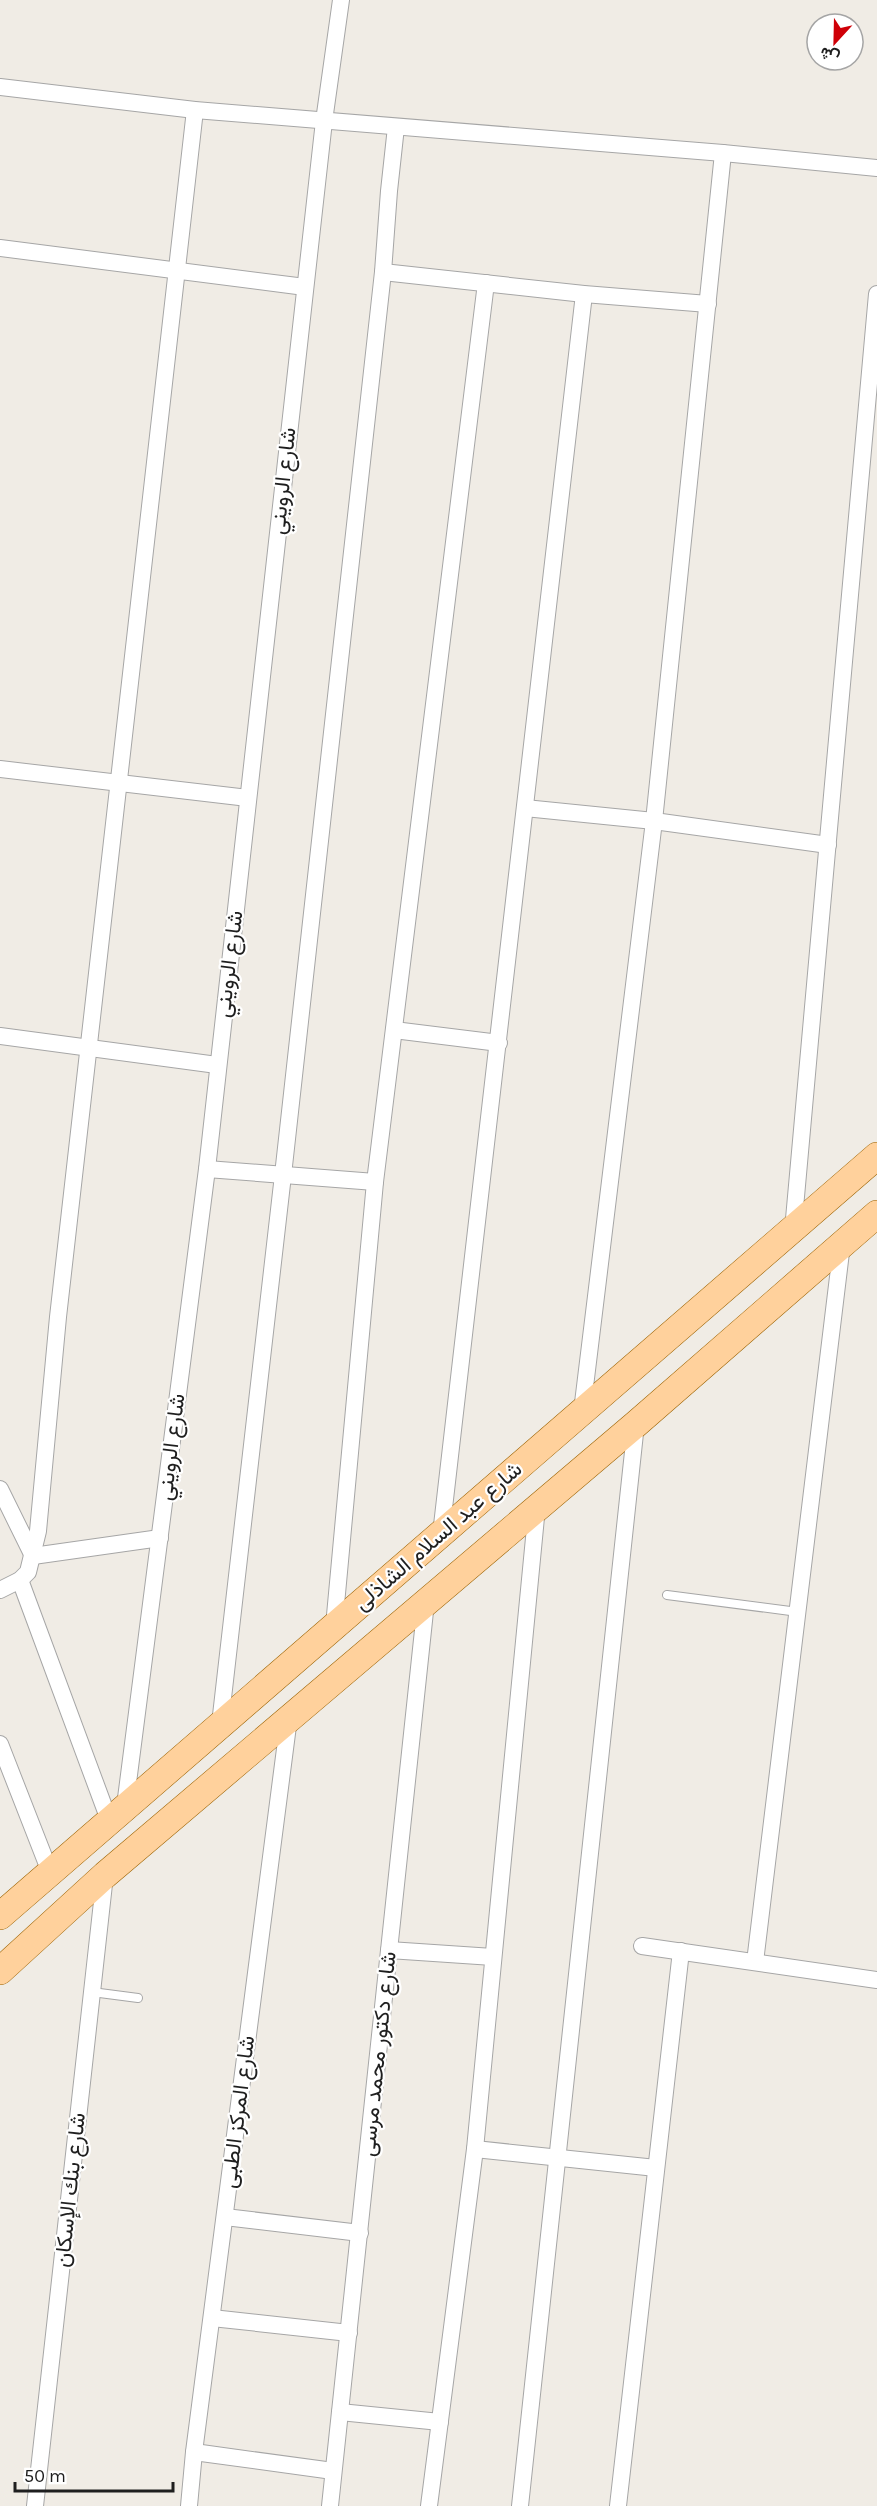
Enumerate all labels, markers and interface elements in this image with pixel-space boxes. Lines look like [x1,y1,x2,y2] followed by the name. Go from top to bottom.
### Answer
[805,12,865,72] north arrow
[817,43,842,68] text: ش
[264,426,307,536] street label: شارع الرويني
[210,909,253,1019] street label: شارع الرويني
[152,1392,195,1502] street label: شارع الرويني
[349,1456,528,1617] street label: شارع عبد السلام الشاذلى
[354,1950,403,2158] street label: شارع دكتور محمد مرسى
[216,2034,261,2190] street label: شارع المركز الطبى
[49,2111,92,2269] street label: شارع بنك الإسكان
[15,2455,172,2493] scale bar
[24,2465,66,2487] text: 50 m

